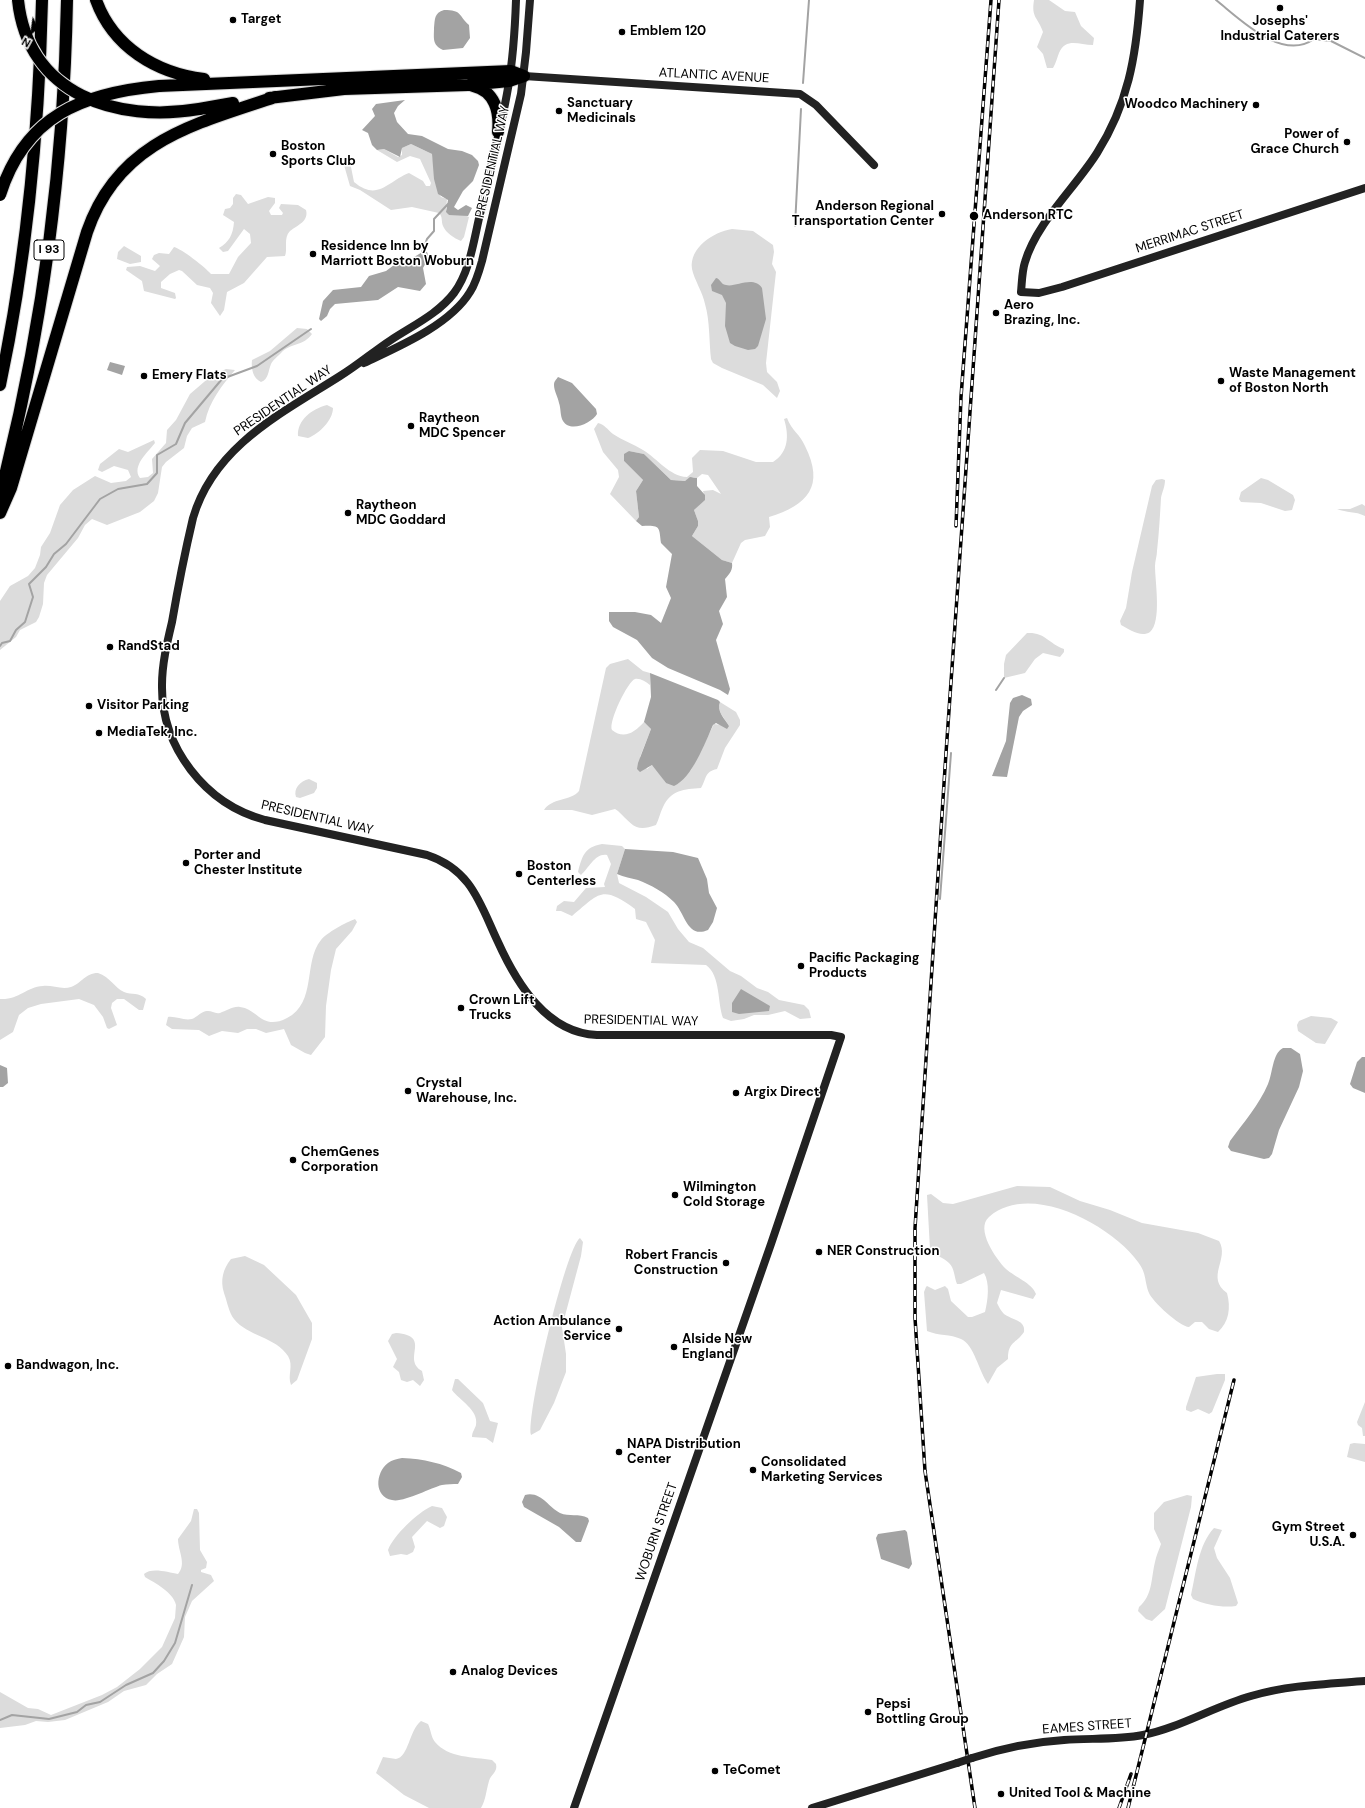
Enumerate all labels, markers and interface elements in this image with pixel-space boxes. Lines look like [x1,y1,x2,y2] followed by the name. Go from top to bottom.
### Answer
[1275,3,1285,13] marker: Josephs' Industrial Caterers
[12,12,52,52] north arrow
[241,12,281,28] place label: Target
[1220,14,1340,45] place label: Josephs' Industrial Caterers
[228,15,238,25] marker: Target
[630,24,706,40] place label: Emblem 120
[617,27,627,37] marker: Emblem 120
[19,34,33,51] text: N
[658,65,770,87] street label: ATLANTIC AVENUE
[567,96,636,127] place label: Sanctuary Medicinals
[1125,97,1248,113] place label: Woodco Machinery
[1251,100,1261,110] marker: Woodco Machinery
[473,104,513,220] street label: PRESIDENTIAL WAY
[554,106,564,116] marker: Sanctuary Medicinals
[1250,127,1339,158] place label: Power of Grace Church
[1342,137,1352,147] marker: Power of Grace Church
[281,139,356,170] place label: Boston Sports Club
[268,149,278,159] marker: Boston Sports Club
[792,199,934,230] place label: Anderson Regional Transportation Center
[1134,207,1246,257] street label: MERRIMAC STREET
[983,208,1073,224] place label: Anderson RTC
[937,209,947,219] marker: Anderson Regional Transportation Center
[968,210,980,222] marker: Anderson RTC
[321,239,474,270] place label: Residence Inn by Marriott Boston Woburn
[34,240,64,260] road number: I 93
[308,249,318,259] marker: Residence Inn by Marriott Boston Woburn
[1004,298,1080,329] place label: Aero Brazing, Inc.
[991,308,1001,318] marker: Aero Brazing, Inc.
[231,362,335,440] street label: PRESIDENTIAL WAY
[1229,366,1356,397] place label: Waste Management of Boston North
[152,368,227,384] place label: Emery Flats
[139,371,149,381] marker: Emery Flats
[1216,376,1226,386] marker: Waste Management of Boston North
[419,411,506,442] place label: Raytheon MDC Spencer
[406,421,416,431] marker: Raytheon MDC Spencer
[356,498,446,529] place label: Raytheon MDC Goddard
[343,508,353,518] marker: Raytheon MDC Goddard
[118,639,180,655] place label: RandStad
[105,642,115,652] marker: RandStad
[97,698,189,714] place label: Visitor Parking
[84,701,94,711] marker: Visitor Parking
[107,725,197,741] place label: MediaTek, Inc.
[94,728,104,738] marker: MediaTek, Inc.
[259,798,375,838] street label: PRESIDENTIAL WAY
[194,848,302,879] place label: Porter and Chester Institute
[181,858,191,868] marker: Porter and Chester Institute
[527,859,596,890] place label: Boston Centerless
[514,869,524,879] marker: Boston Centerless
[809,951,920,982] place label: Pacific Packaging Products
[796,961,806,971] marker: Pacific Packaging Products
[469,993,535,1024] place label: Crown Lift Trucks
[456,1003,466,1013] marker: Crown Lift Trucks
[584,1012,698,1030] street label: PRESIDENTIAL WAY
[416,1076,517,1107] place label: Crystal Warehouse, Inc.
[744,1085,819,1101] place label: Argix Direct
[403,1086,413,1096] marker: Crystal Warehouse, Inc.
[731,1088,741,1098] marker: Argix Direct
[301,1145,379,1176] place label: ChemGenes Corporation
[288,1155,298,1165] marker: ChemGenes Corporation
[683,1180,765,1211] place label: Wilmington Cold Storage
[670,1190,680,1200] marker: Wilmington Cold Storage
[827,1244,939,1260] place label: NER Construction
[814,1247,824,1257] marker: NER Construction
[625,1248,718,1279] place label: Robert Francis Construction
[721,1258,731,1268] marker: Robert Francis Construction
[493,1314,611,1345] place label: Action Ambulance Service
[614,1324,624,1334] marker: Action Ambulance Service
[682,1332,752,1363] place label: Alside New England
[669,1342,679,1352] marker: Alside New England
[16,1358,119,1374] place label: Bandwagon, Inc.
[3,1361,13,1371] marker: Bandwagon, Inc.
[627,1437,741,1468] place label: NAPA Distribution Center
[614,1447,624,1457] marker: NAPA Distribution Center
[761,1455,883,1486] place label: Consolidated Marketing Services
[748,1465,758,1475] marker: Consolidated Marketing Services
[633,1481,681,1583] street label: WOBURN STREET
[1272,1520,1345,1551] place label: Gym Street U.S.A.
[1348,1530,1358,1540] marker: Gym Street U.S.A.
[461,1664,558,1680] place label: Analog Devices
[448,1667,458,1677] marker: Analog Devices
[876,1697,969,1728] place label: Pepsi Bottling Group
[863,1707,873,1717] marker: Pepsi Bottling Group
[1042,1716,1132,1738] street label: EAMES STREET
[723,1763,781,1779] place label: TeComet
[710,1766,720,1776] marker: TeComet
[1009,1786,1151,1802] place label: United Tool & Machine
[996,1789,1006,1799] marker: United Tool & Machine

